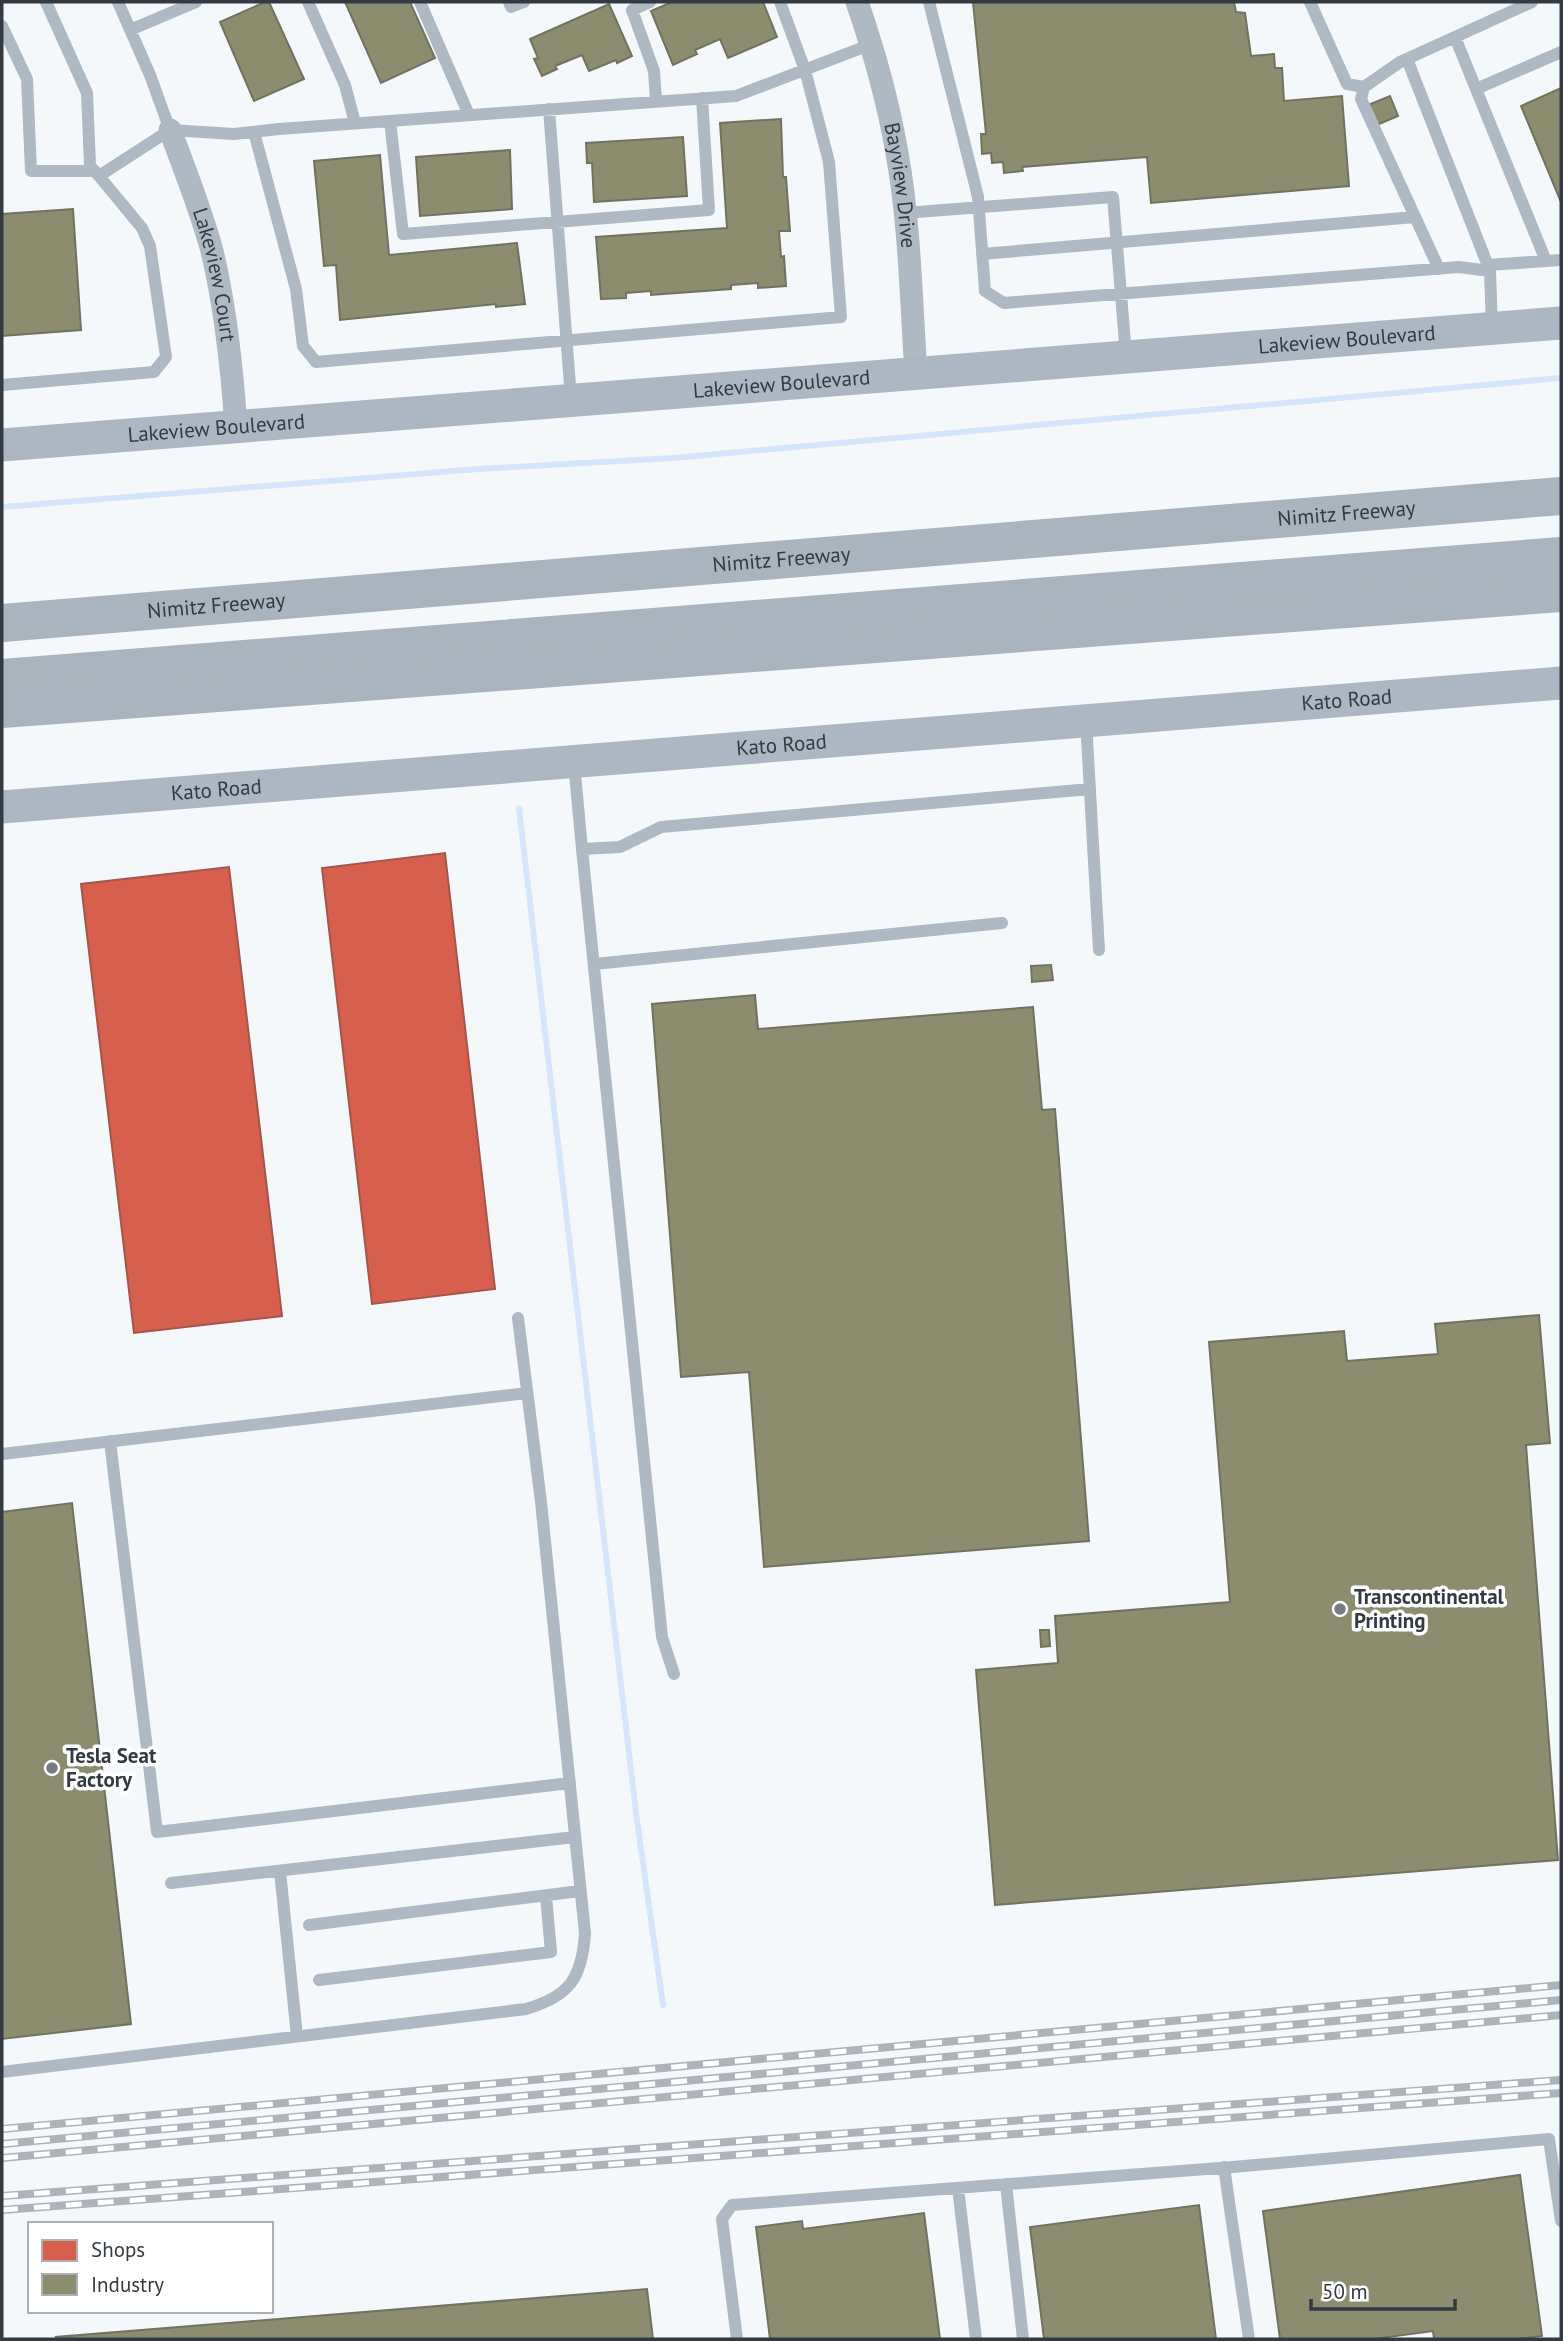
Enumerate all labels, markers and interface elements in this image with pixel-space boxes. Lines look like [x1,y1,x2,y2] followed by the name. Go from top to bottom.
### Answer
[878,120,922,249] street label: Bayview Drive
[187,204,242,343] street label: Lakeview Court
[1257,319,1437,360] street label: Lakeview Boulevard
[692,363,871,404] street label: Lakeview Boulevard
[127,407,306,448] street label: Lakeview Boulevard
[1276,494,1417,532] street label: Nimitz Freeway
[711,540,852,578] street label: Nimitz Freeway
[146,586,287,624] street label: Nimitz Freeway
[1300,682,1393,717] street label: Kato Road
[735,727,828,762] street label: Kato Road
[170,772,263,807] street label: Kato Road
[1354,1583,1505,1634] place label: Transcontinental Printing
[1332,1601,1348,1617] marker: Transcontinental Printing
[66,1742,157,1793] place label: Tesla Seat Factory
[44,1760,60,1776] marker: Tesla Seat Factory
[28,2222,273,2313] legend
[91,2236,145,2263] text: Shops
[1311,2268,1454,2312] scale bar
[91,2271,164,2298] text: Industry
[1322,2278,1368,2305] text: 50 m

